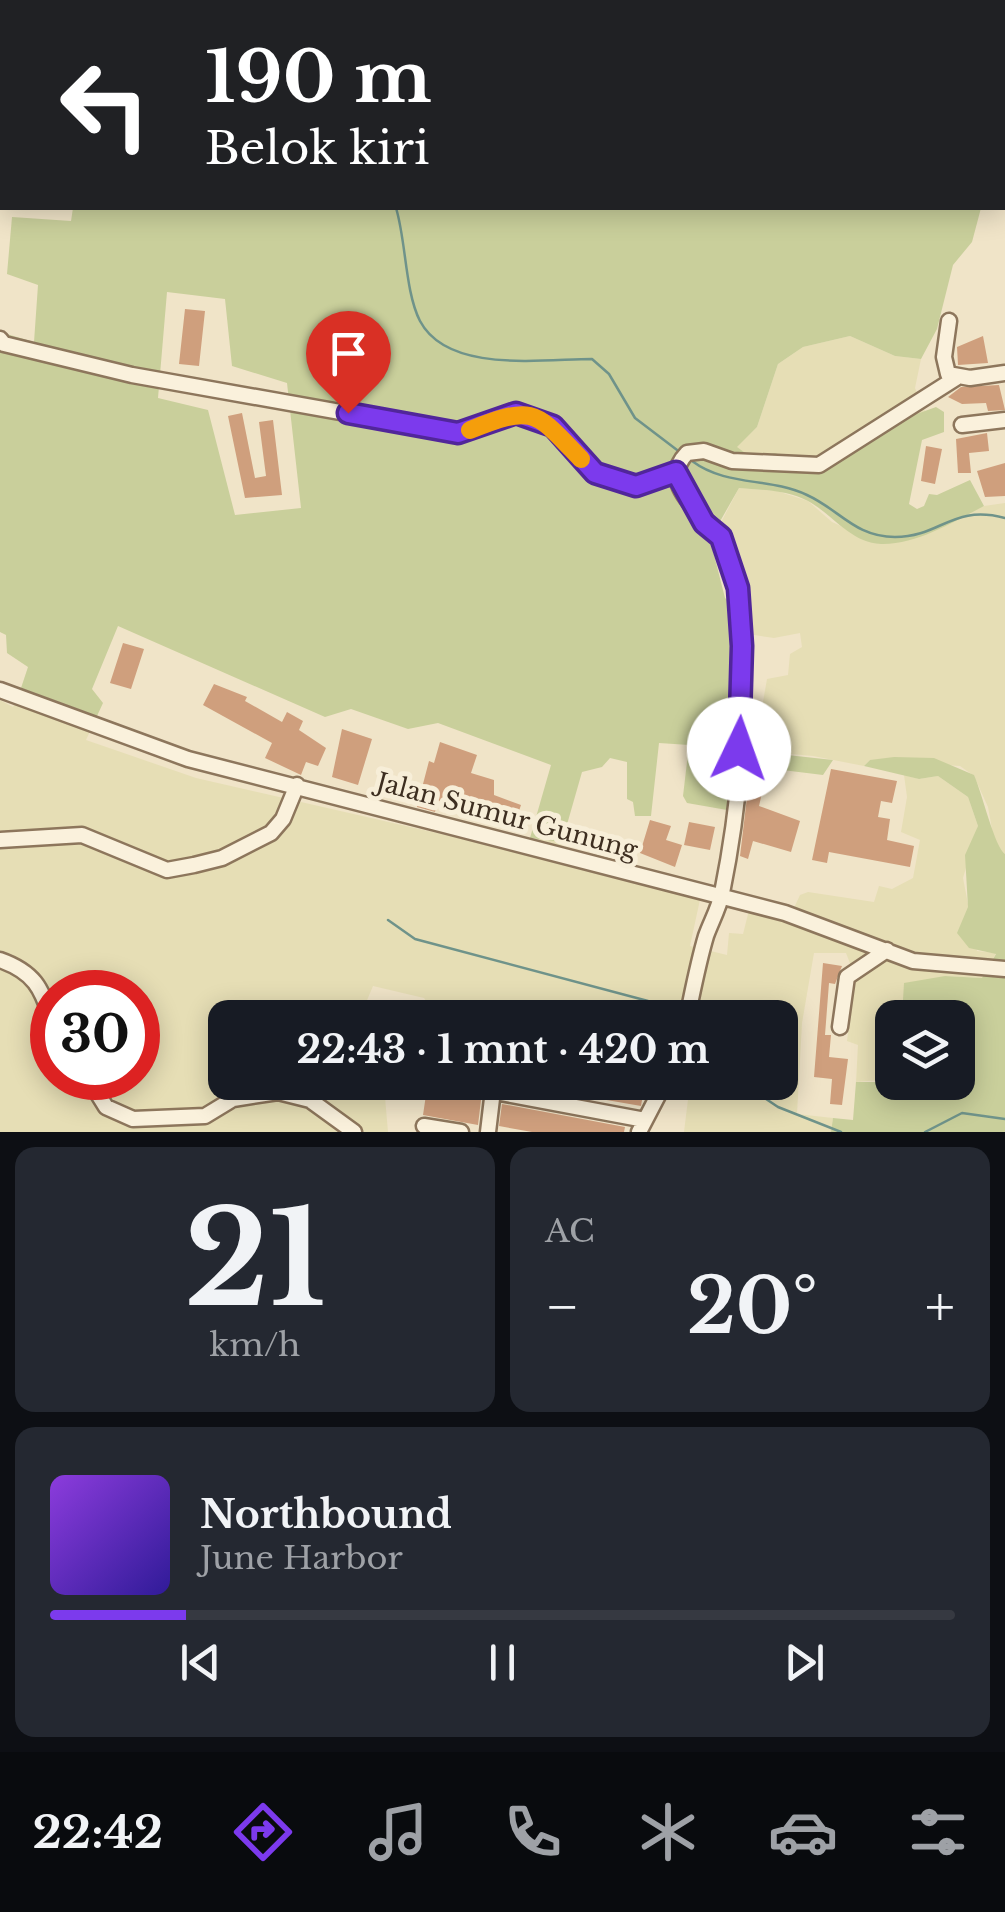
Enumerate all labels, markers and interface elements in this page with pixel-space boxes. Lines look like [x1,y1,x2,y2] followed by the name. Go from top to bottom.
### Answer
[205,34,432,121] text: 190 m
[40,40,170,170] icon: left
[205,120,429,176] text: Belok kiri
[306,311,391,414] pin
[321,326,376,381] icon: arrive
[687,697,791,801] position arrow
[370,765,642,866] street label: Jalan Sumur Gunung
[30,970,160,1100] speed limit sign: 30
[875,1000,975,1100] map controls
[875,1000,975,1100] button: layers
[296,1026,710,1073] text: 22:43 · 1 mnt · 420 m
[184,1179,326,1340] text: 21
[545,1211,595,1251] text: AC
[687,1260,818,1353] text: 20°
[545,1273,580,1341] text: −
[925,1273,955,1341] text: +
[210,1325,300,1365] text: km/h
[200,1491,452,1538] text: Northbound
[200,1538,403,1578] text: June Harbor
[173,1635,228,1690] icon: previous
[475,1635,530,1690] icon: pause
[777,1635,832,1690] icon: next
[228,1797,298,1867] icon: directions
[363,1797,433,1867] icon: music
[498,1797,568,1867] icon: phone
[633,1797,703,1867] icon: climate
[768,1797,838,1867] icon: car
[903,1797,973,1867] icon: filters
[32,1804,163,1860] text: 22:42

